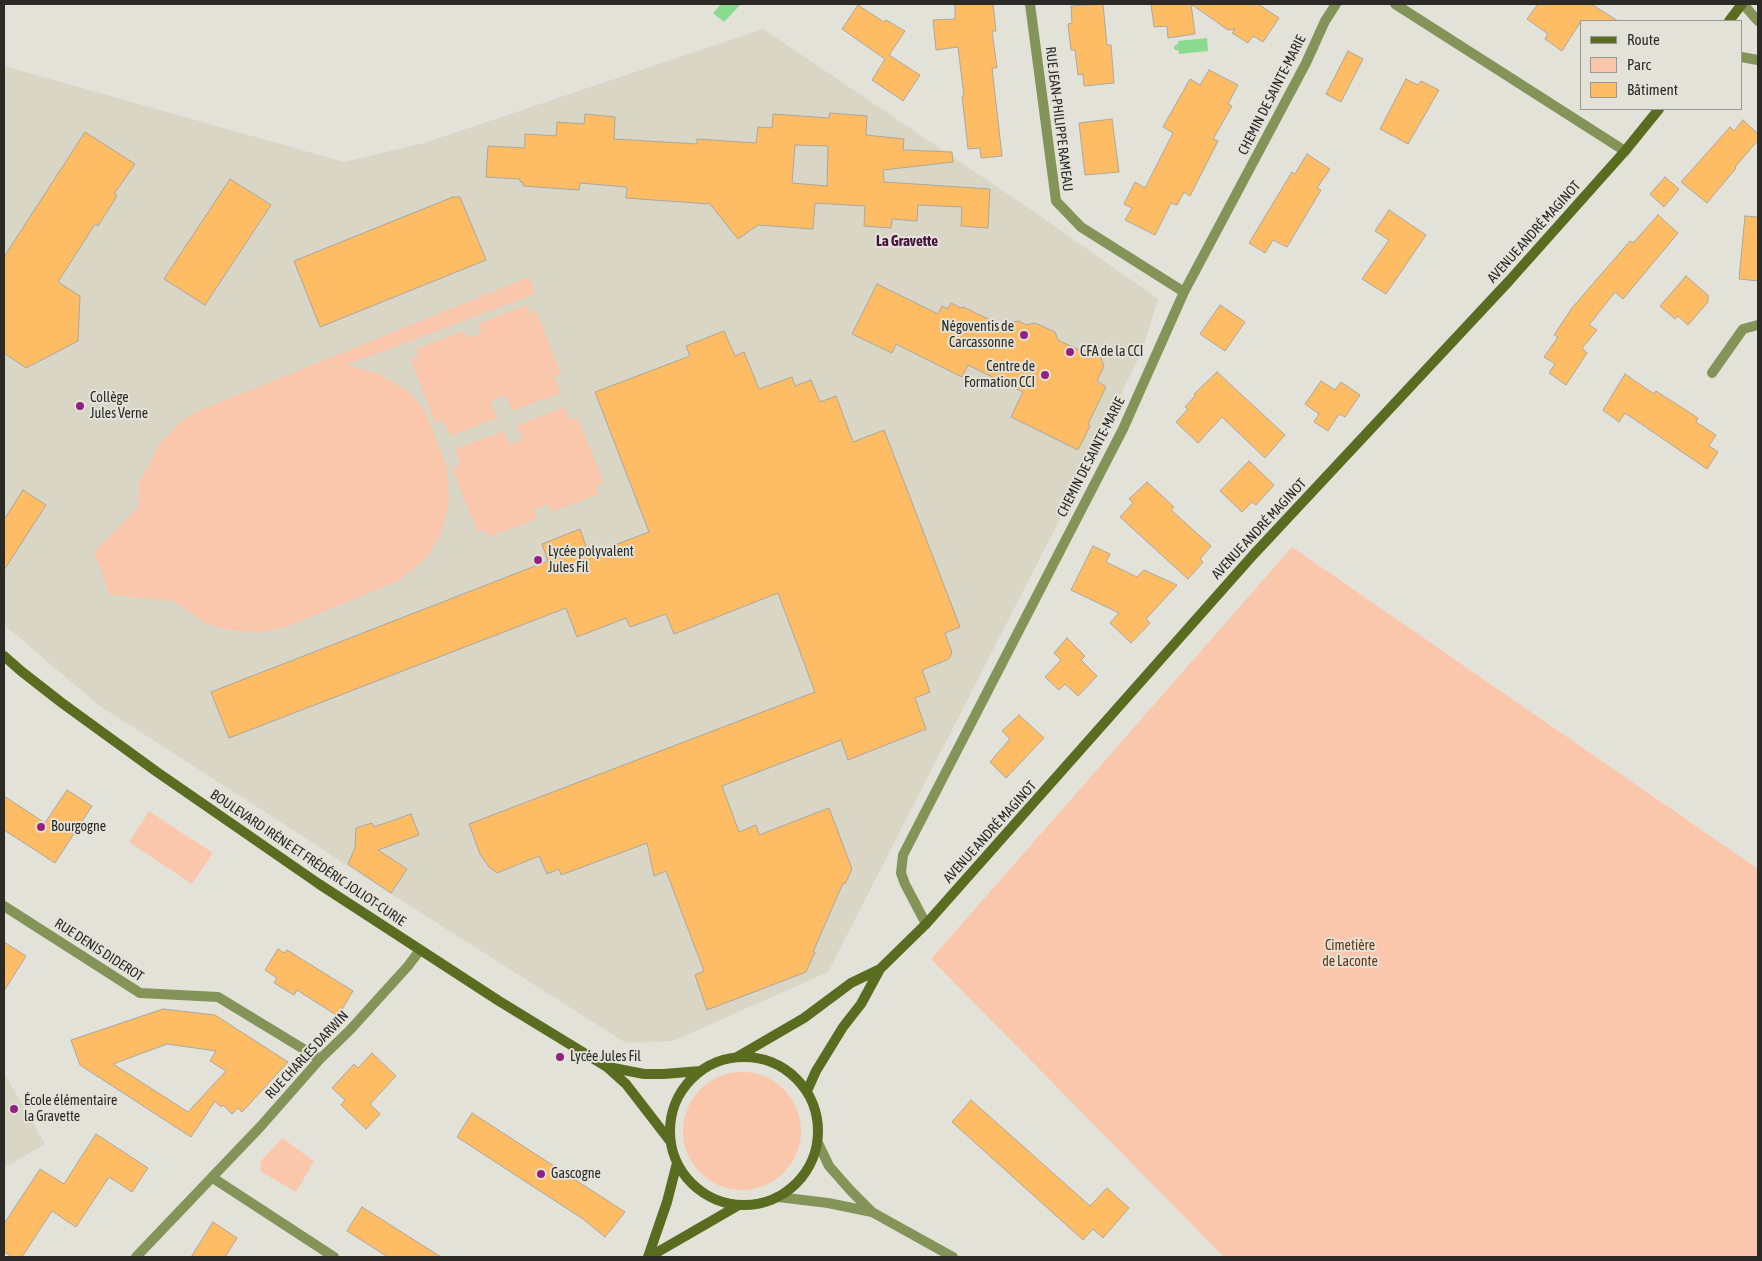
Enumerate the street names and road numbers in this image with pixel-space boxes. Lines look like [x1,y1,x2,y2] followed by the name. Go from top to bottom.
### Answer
[1235,32,1309,158] street label: CHEMIN DE SAINTE-MARIE
[1042,46,1076,192] street label: RUE JEAN-PHILIPPE RAMEAU
[1484,178,1584,286] street label: AVENUE ANDRÉ MAGINOT
[1054,394,1128,520] street label: CHEMIN DE SAINTE-MARIE
[1208,475,1310,583] street label: AVENUE ANDRÉ MAGINOT
[940,778,1040,886] street label: AVENUE ANDRÉ MAGINOT
[207,786,409,930] street label: BOULEVARD IRÈNE ET FRÉDÉRIC JOLIOT-CURIE
[51,915,147,985] street label: RUE DENIS DIDEROT
[262,1008,352,1102] street label: RUE CHARLES DARWIN

